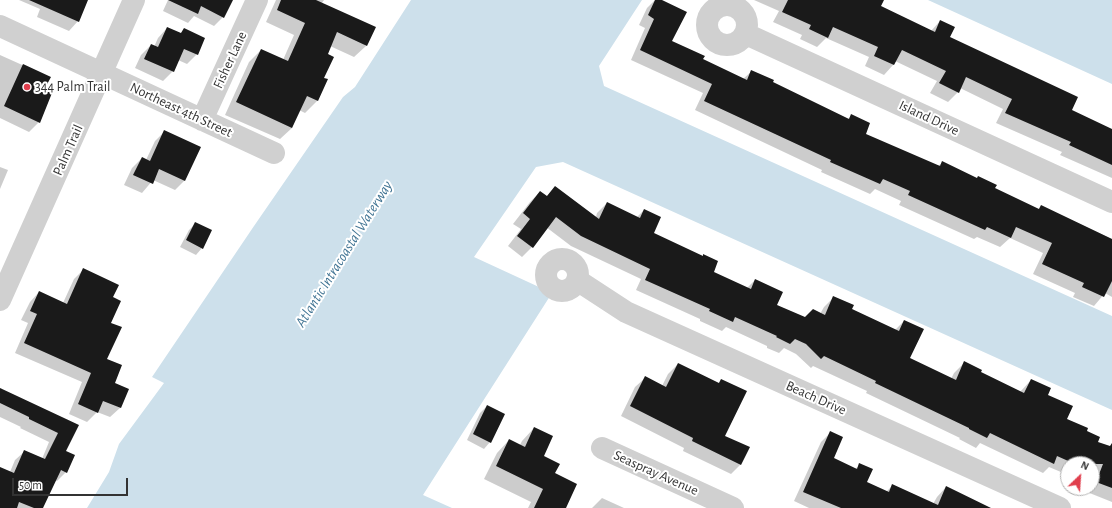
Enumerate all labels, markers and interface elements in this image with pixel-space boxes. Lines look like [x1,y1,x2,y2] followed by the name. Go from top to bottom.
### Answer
[209,29,251,91] street label: Fisher Lane
[35,79,111,95] place label: 344 Palm Trail
[127,79,235,141] street label: Northeast 4th Street
[22,82,32,92] marker: 344 Palm Trail
[896,97,962,139] street label: Island Drive
[49,122,87,178] street label: Palm Trail
[292,178,396,330] water label: Atlantic Intracoastal Waterway
[783,377,849,419] street label: Beach Drive
[611,447,701,499] street label: Seaspray Avenue
[1060,456,1100,496] north arrow
[1079,459,1091,472] text: N
[14,470,130,496] scale bar
[19,479,42,491] text: 50 m

